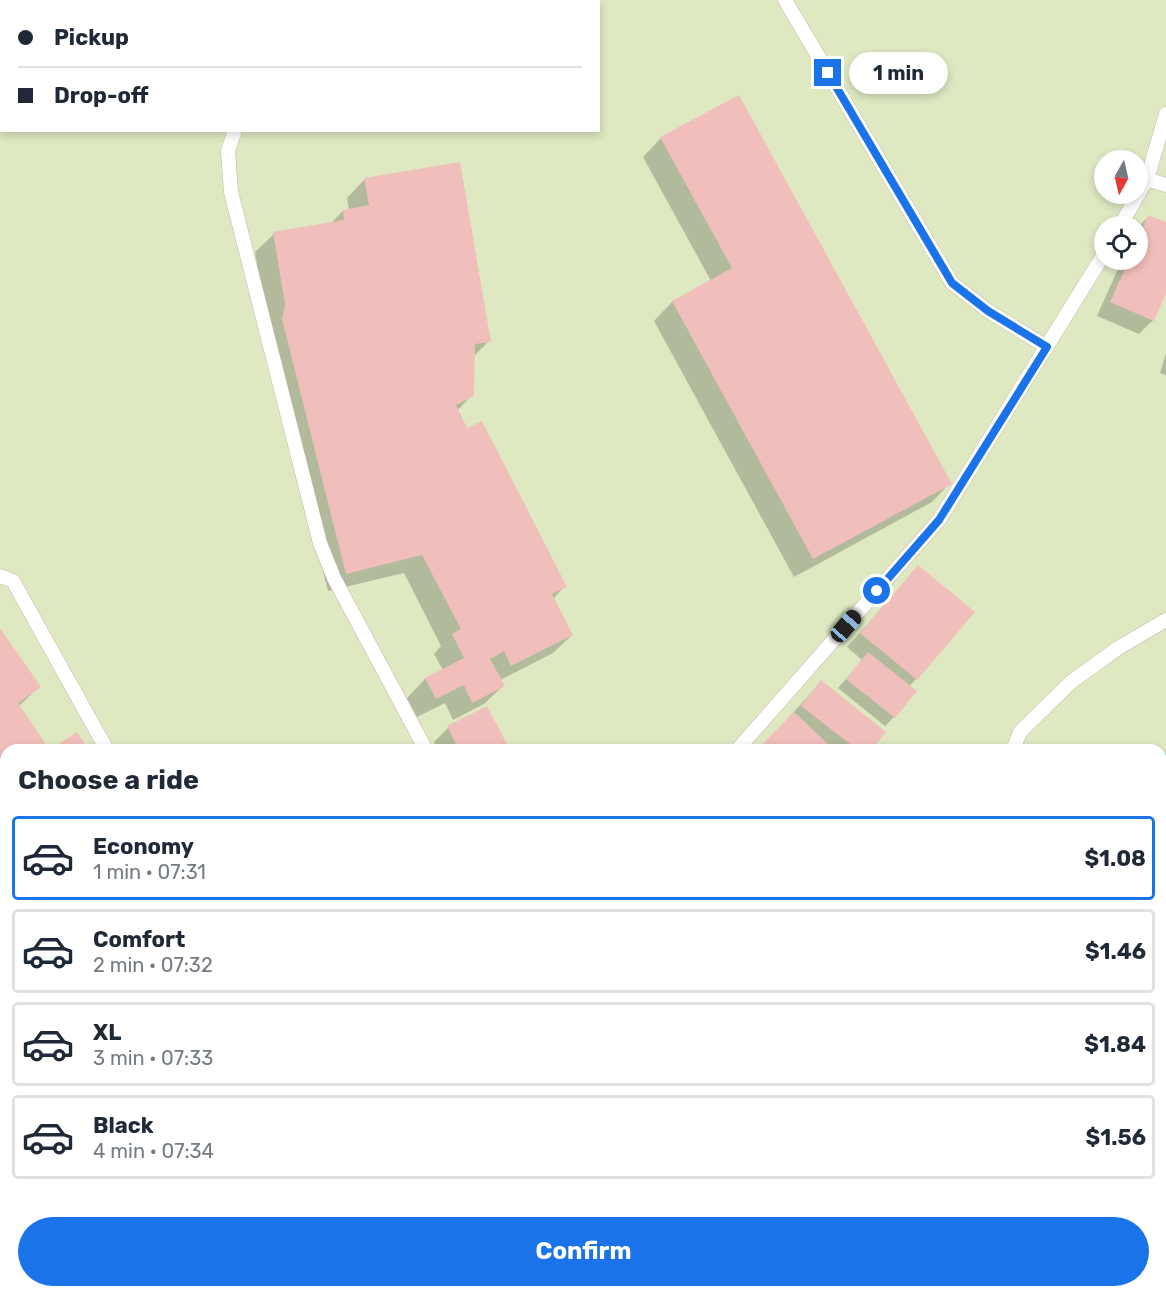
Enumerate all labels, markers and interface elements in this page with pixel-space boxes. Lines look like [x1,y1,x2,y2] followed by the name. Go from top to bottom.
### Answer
[54,24,129,51] text: Pickup
[849,52,948,94] callout: 1 min
[814,59,841,86] route end
[873,61,924,85] text: 1 min
[54,82,149,109] text: Drop-off
[1094,150,1148,204] north arrow
[1094,150,1148,270] map controls
[1094,216,1148,270] button: locate
[863,577,890,604] route start
[827,607,865,645] car
[18,764,199,796] text: Choose a ride
[21,831,75,885] icon: car
[93,833,194,860] text: Economy
[1084,845,1146,872] text: $1.08
[93,860,206,884] text: 1 min · 07:31
[21,924,75,978] icon: car
[93,926,185,953] text: Comfort
[1085,938,1146,965] text: $1.46
[93,953,213,977] text: 2 min · 07:32
[21,1017,75,1071] icon: car
[93,1019,121,1046] text: XL
[1084,1031,1146,1058] text: $1.84
[93,1046,213,1070] text: 3 min · 07:33
[21,1110,75,1164] icon: car
[93,1112,154,1139] text: Black
[1086,1124,1146,1151] text: $1.56
[93,1139,214,1163] text: 4 min · 07:34
[18,1217,1149,1286] button: Confirm

